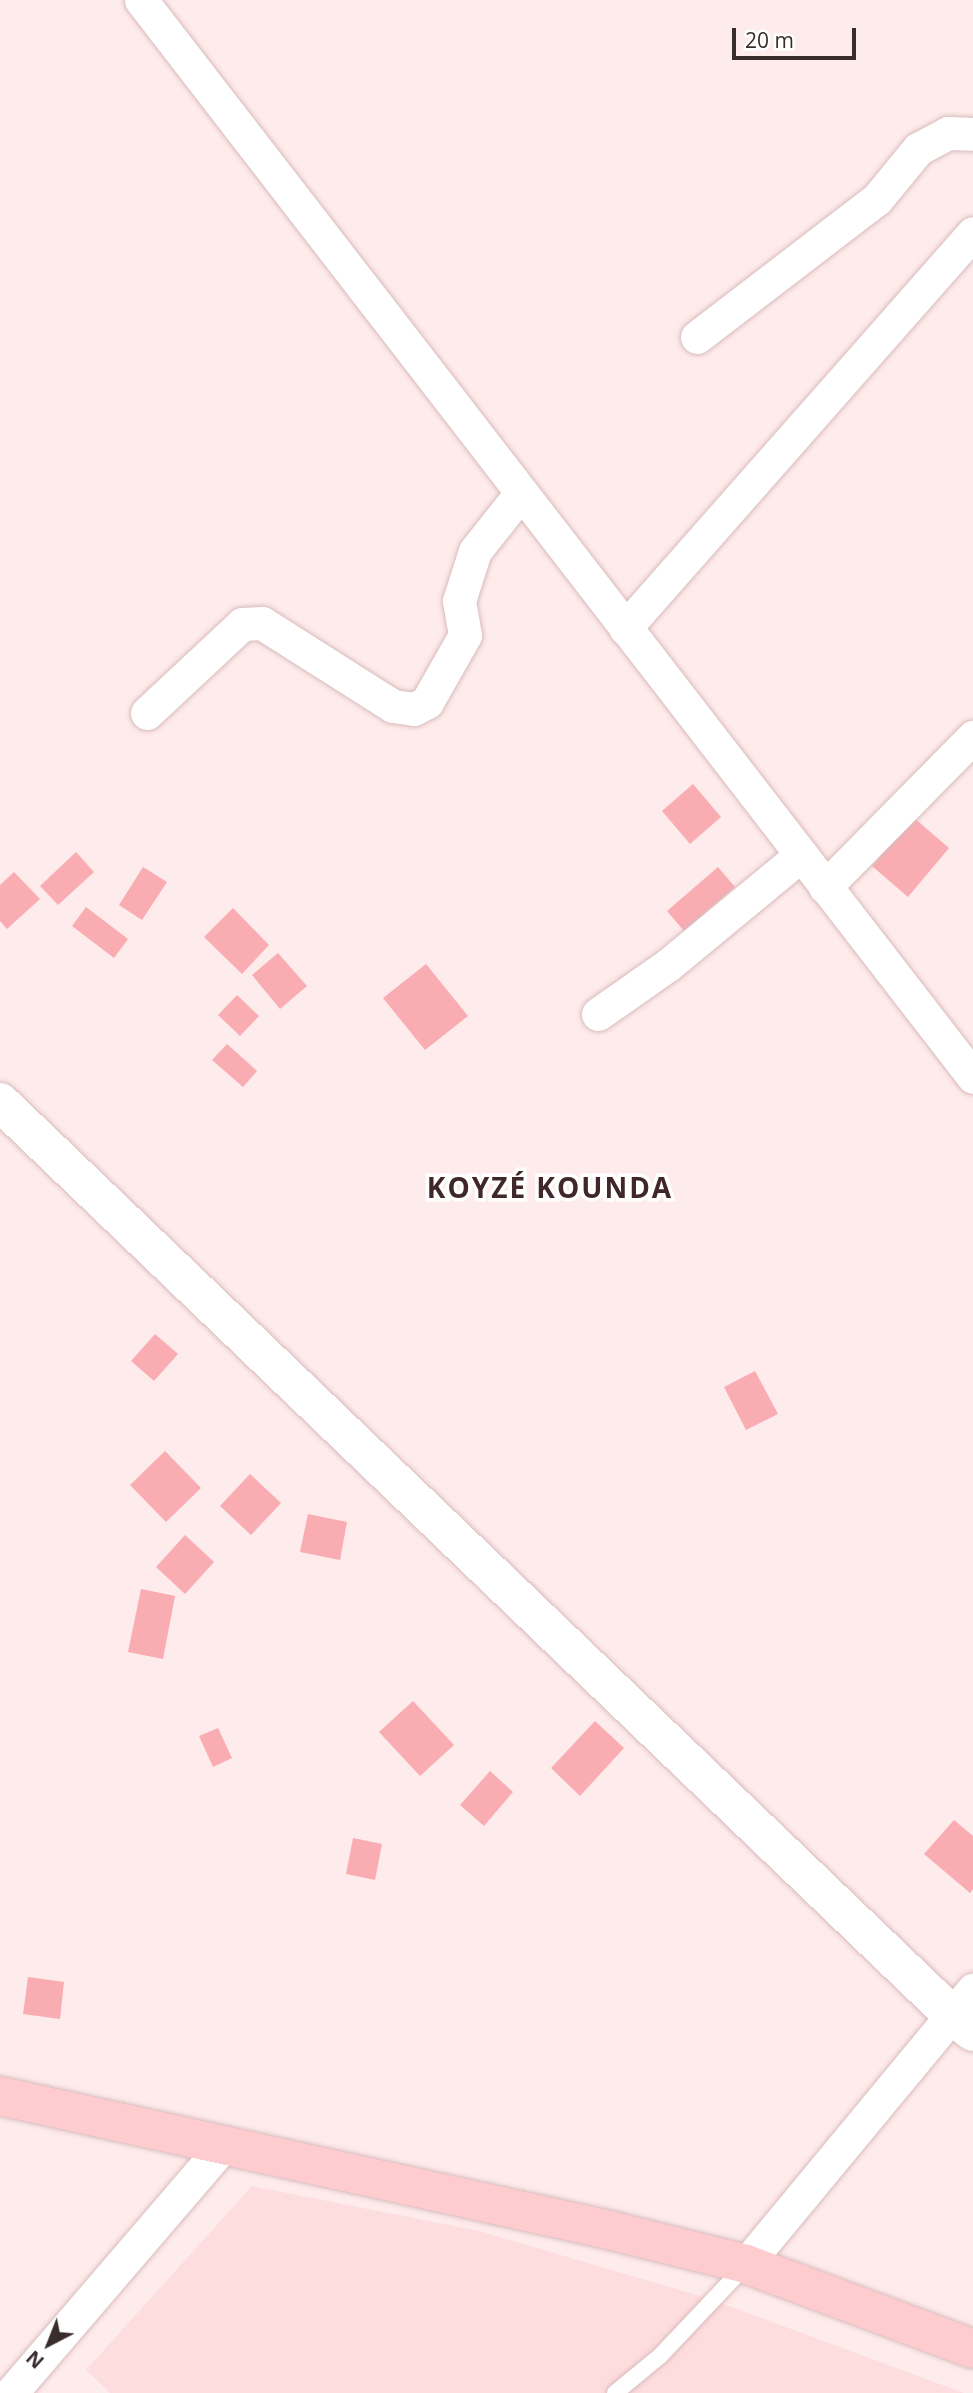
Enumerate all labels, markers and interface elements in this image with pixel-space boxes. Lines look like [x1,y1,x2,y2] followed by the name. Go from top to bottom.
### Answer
[735,14,859,58] scale bar
[745,26,794,54] text: 20 m
[428,1170,672,1204] district label: KOYZÉ KOUNDA
[14,2309,84,2379] north arrow
[21,2345,49,2374] text: N

